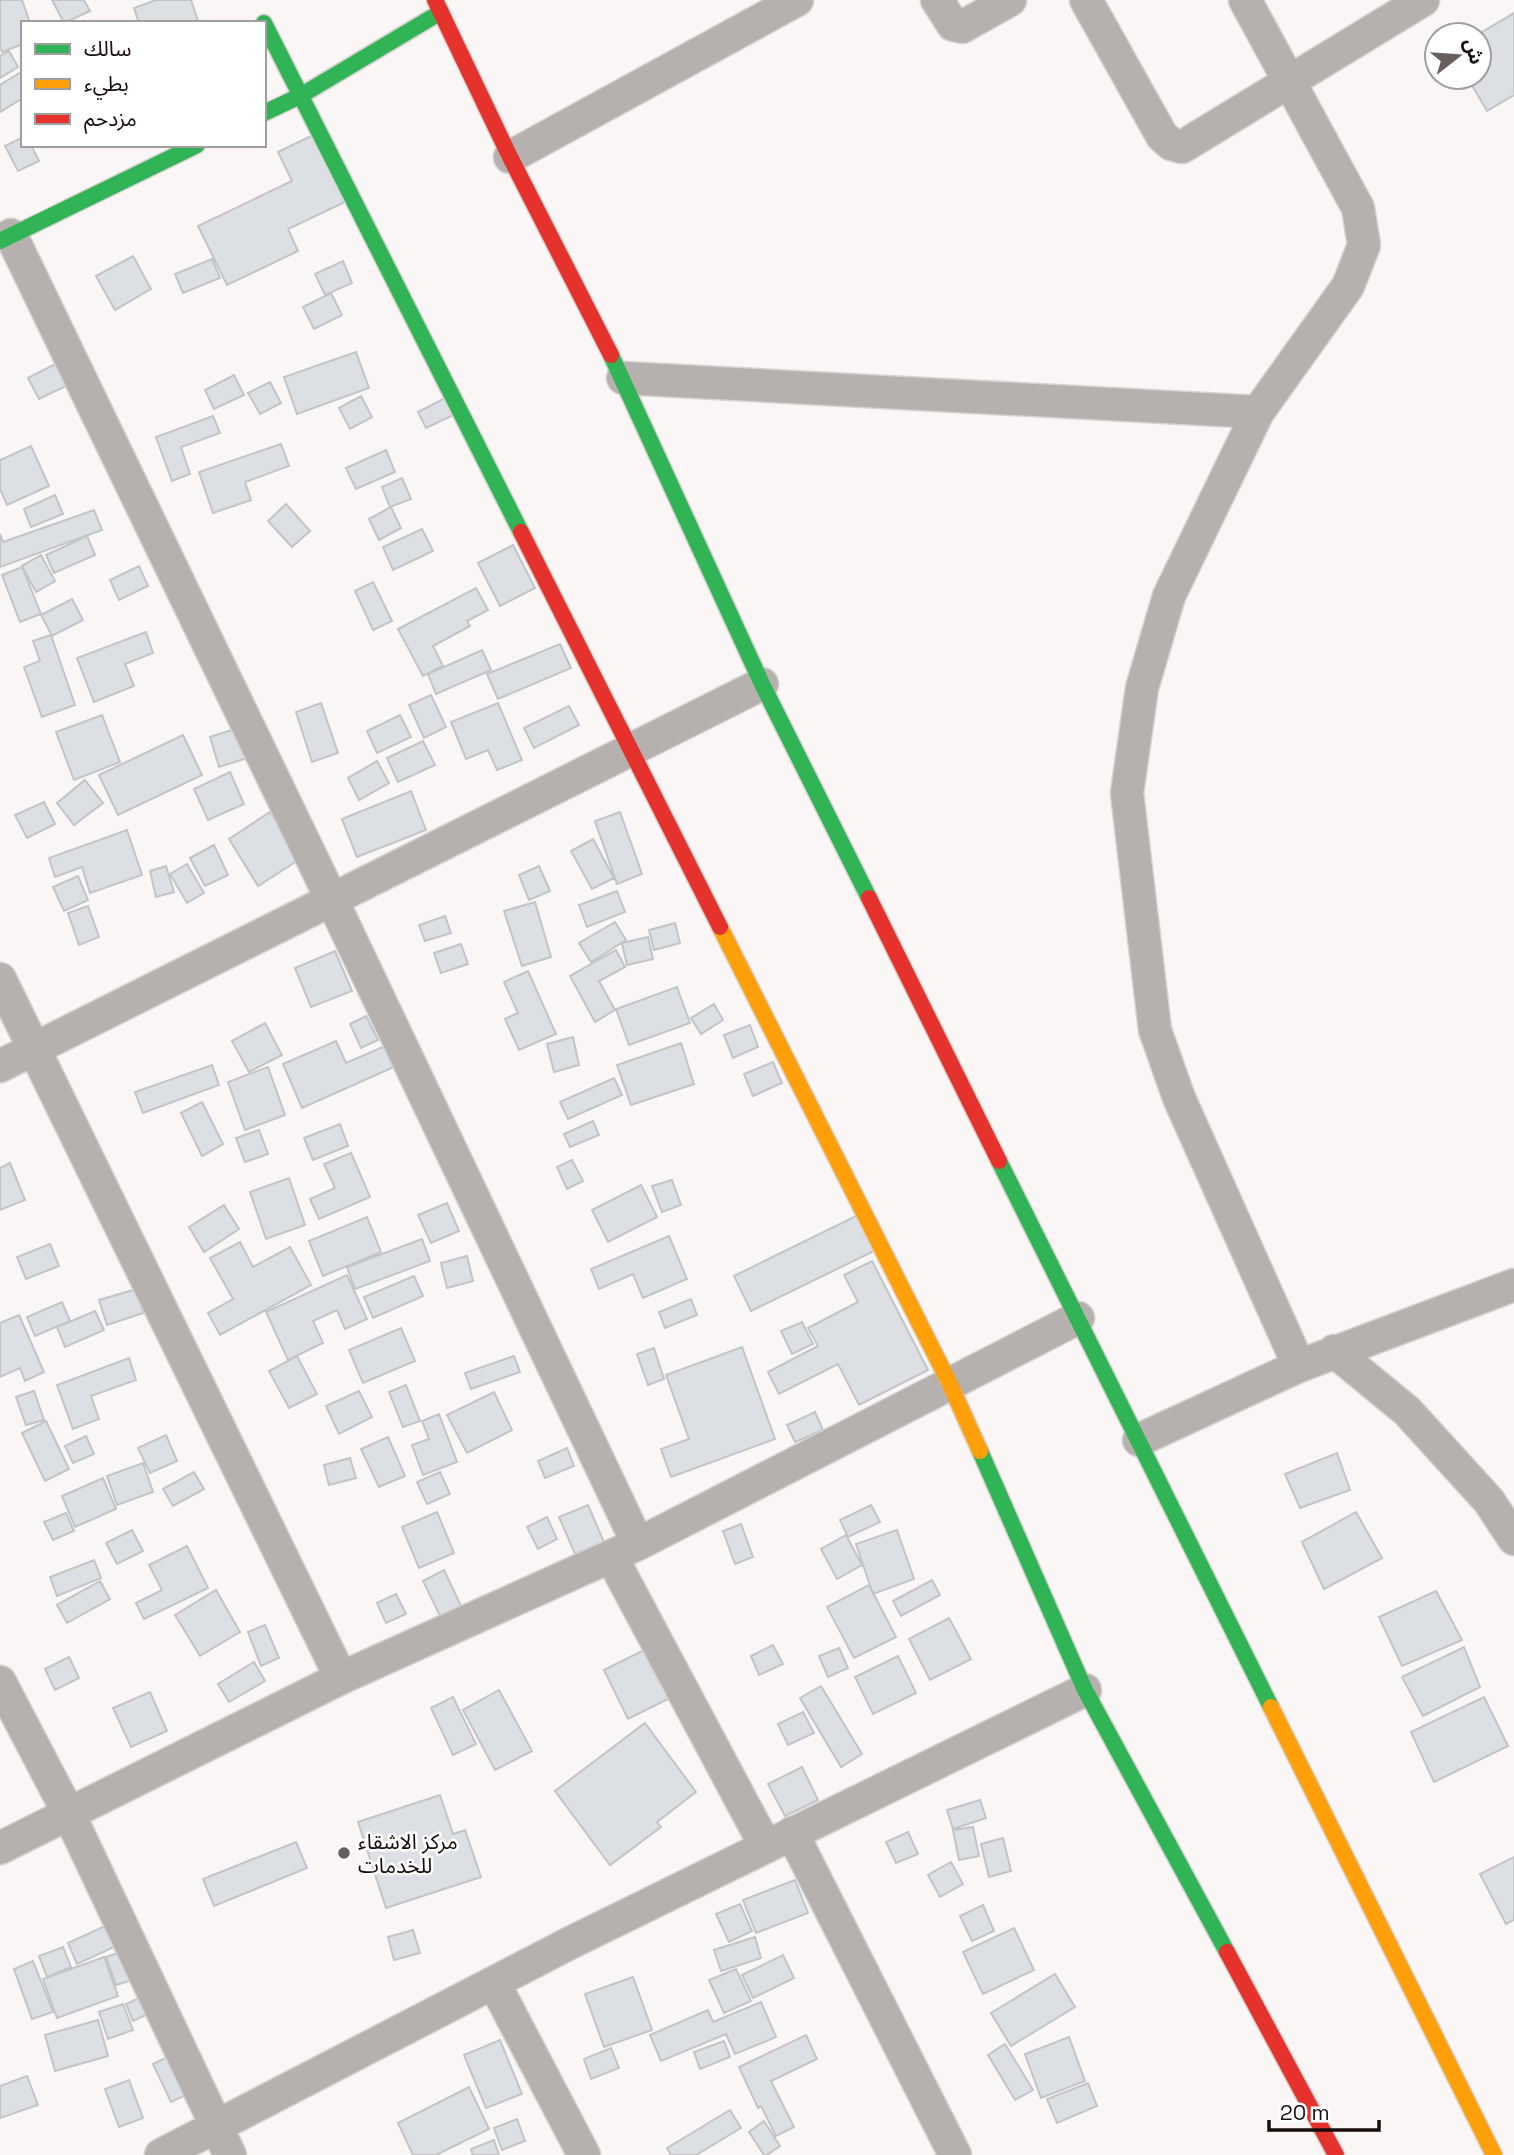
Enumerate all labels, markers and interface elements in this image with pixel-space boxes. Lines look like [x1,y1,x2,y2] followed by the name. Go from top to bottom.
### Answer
[21,21,266,147] legend
[1423,21,1493,91] north arrow
[84,35,131,62] text: سالك
[1458,35,1490,67] text: ش
[84,70,129,100] text: بطيء
[84,105,137,134] text: مزدحم
[358,1828,458,1879] place label: مركز الاشقاء للخدمات
[336,1845,352,1861] marker: مركز الاشقاء للخدمات
[1269,2088,1379,2132] scale bar
[1280,2099,1330,2126] text: 20 m

